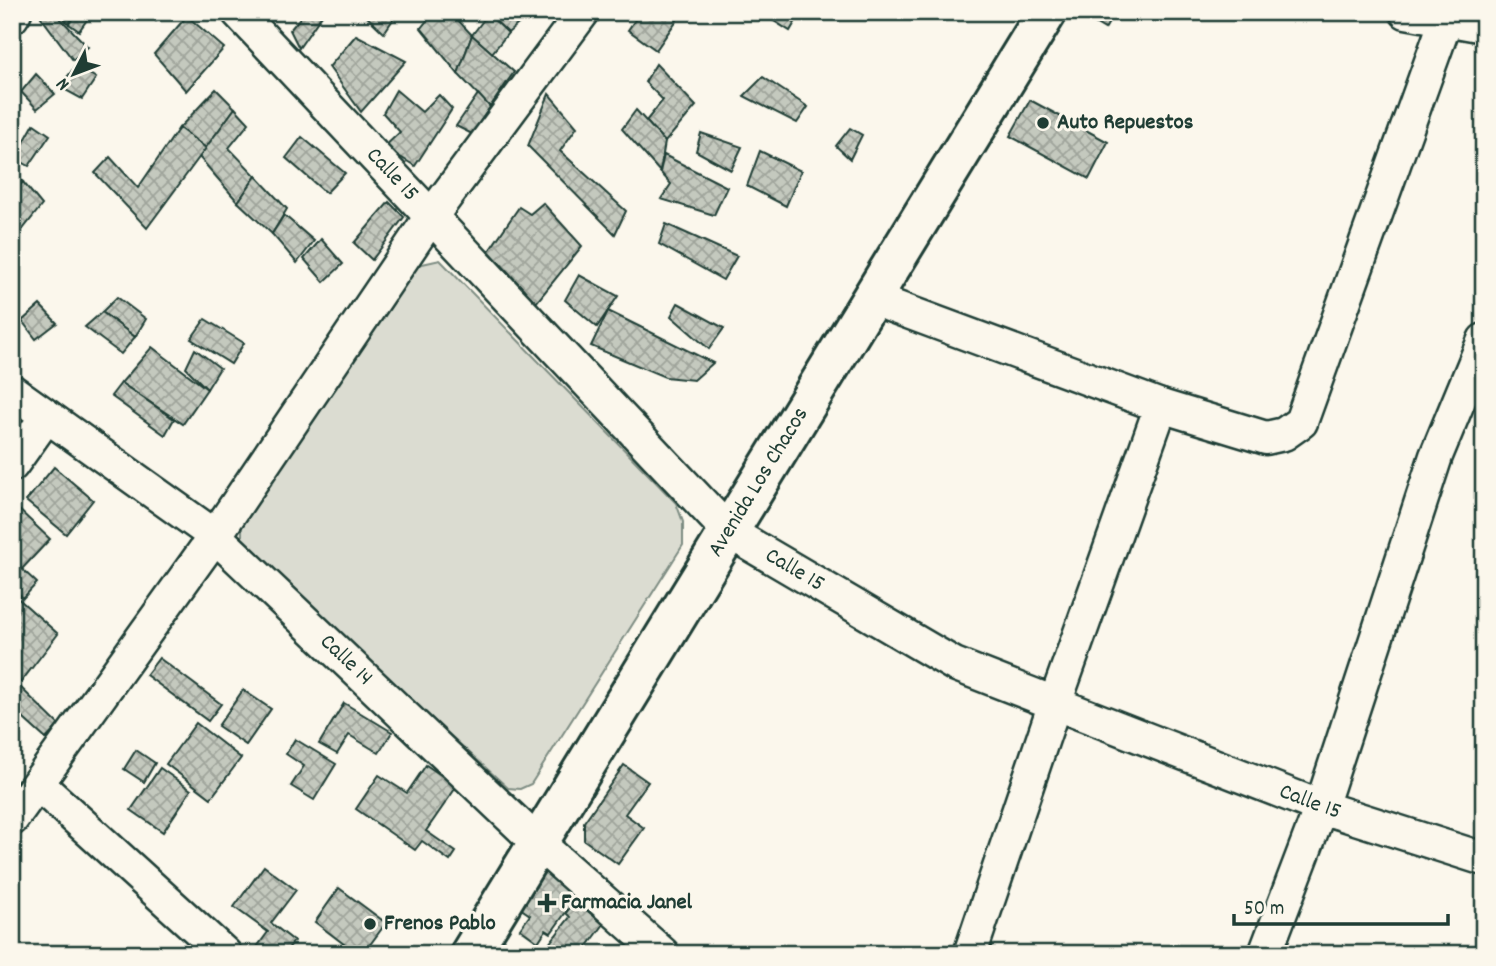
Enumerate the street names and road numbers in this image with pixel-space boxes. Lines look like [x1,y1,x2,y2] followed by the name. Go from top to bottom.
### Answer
[358,140,426,210] street label: Calle 15
[700,401,817,564] street label: Avenida Los Chacos
[758,540,830,601] street label: Calle 15
[312,627,380,694] street label: Calle 14
[1274,776,1345,829] street label: Calle 15

